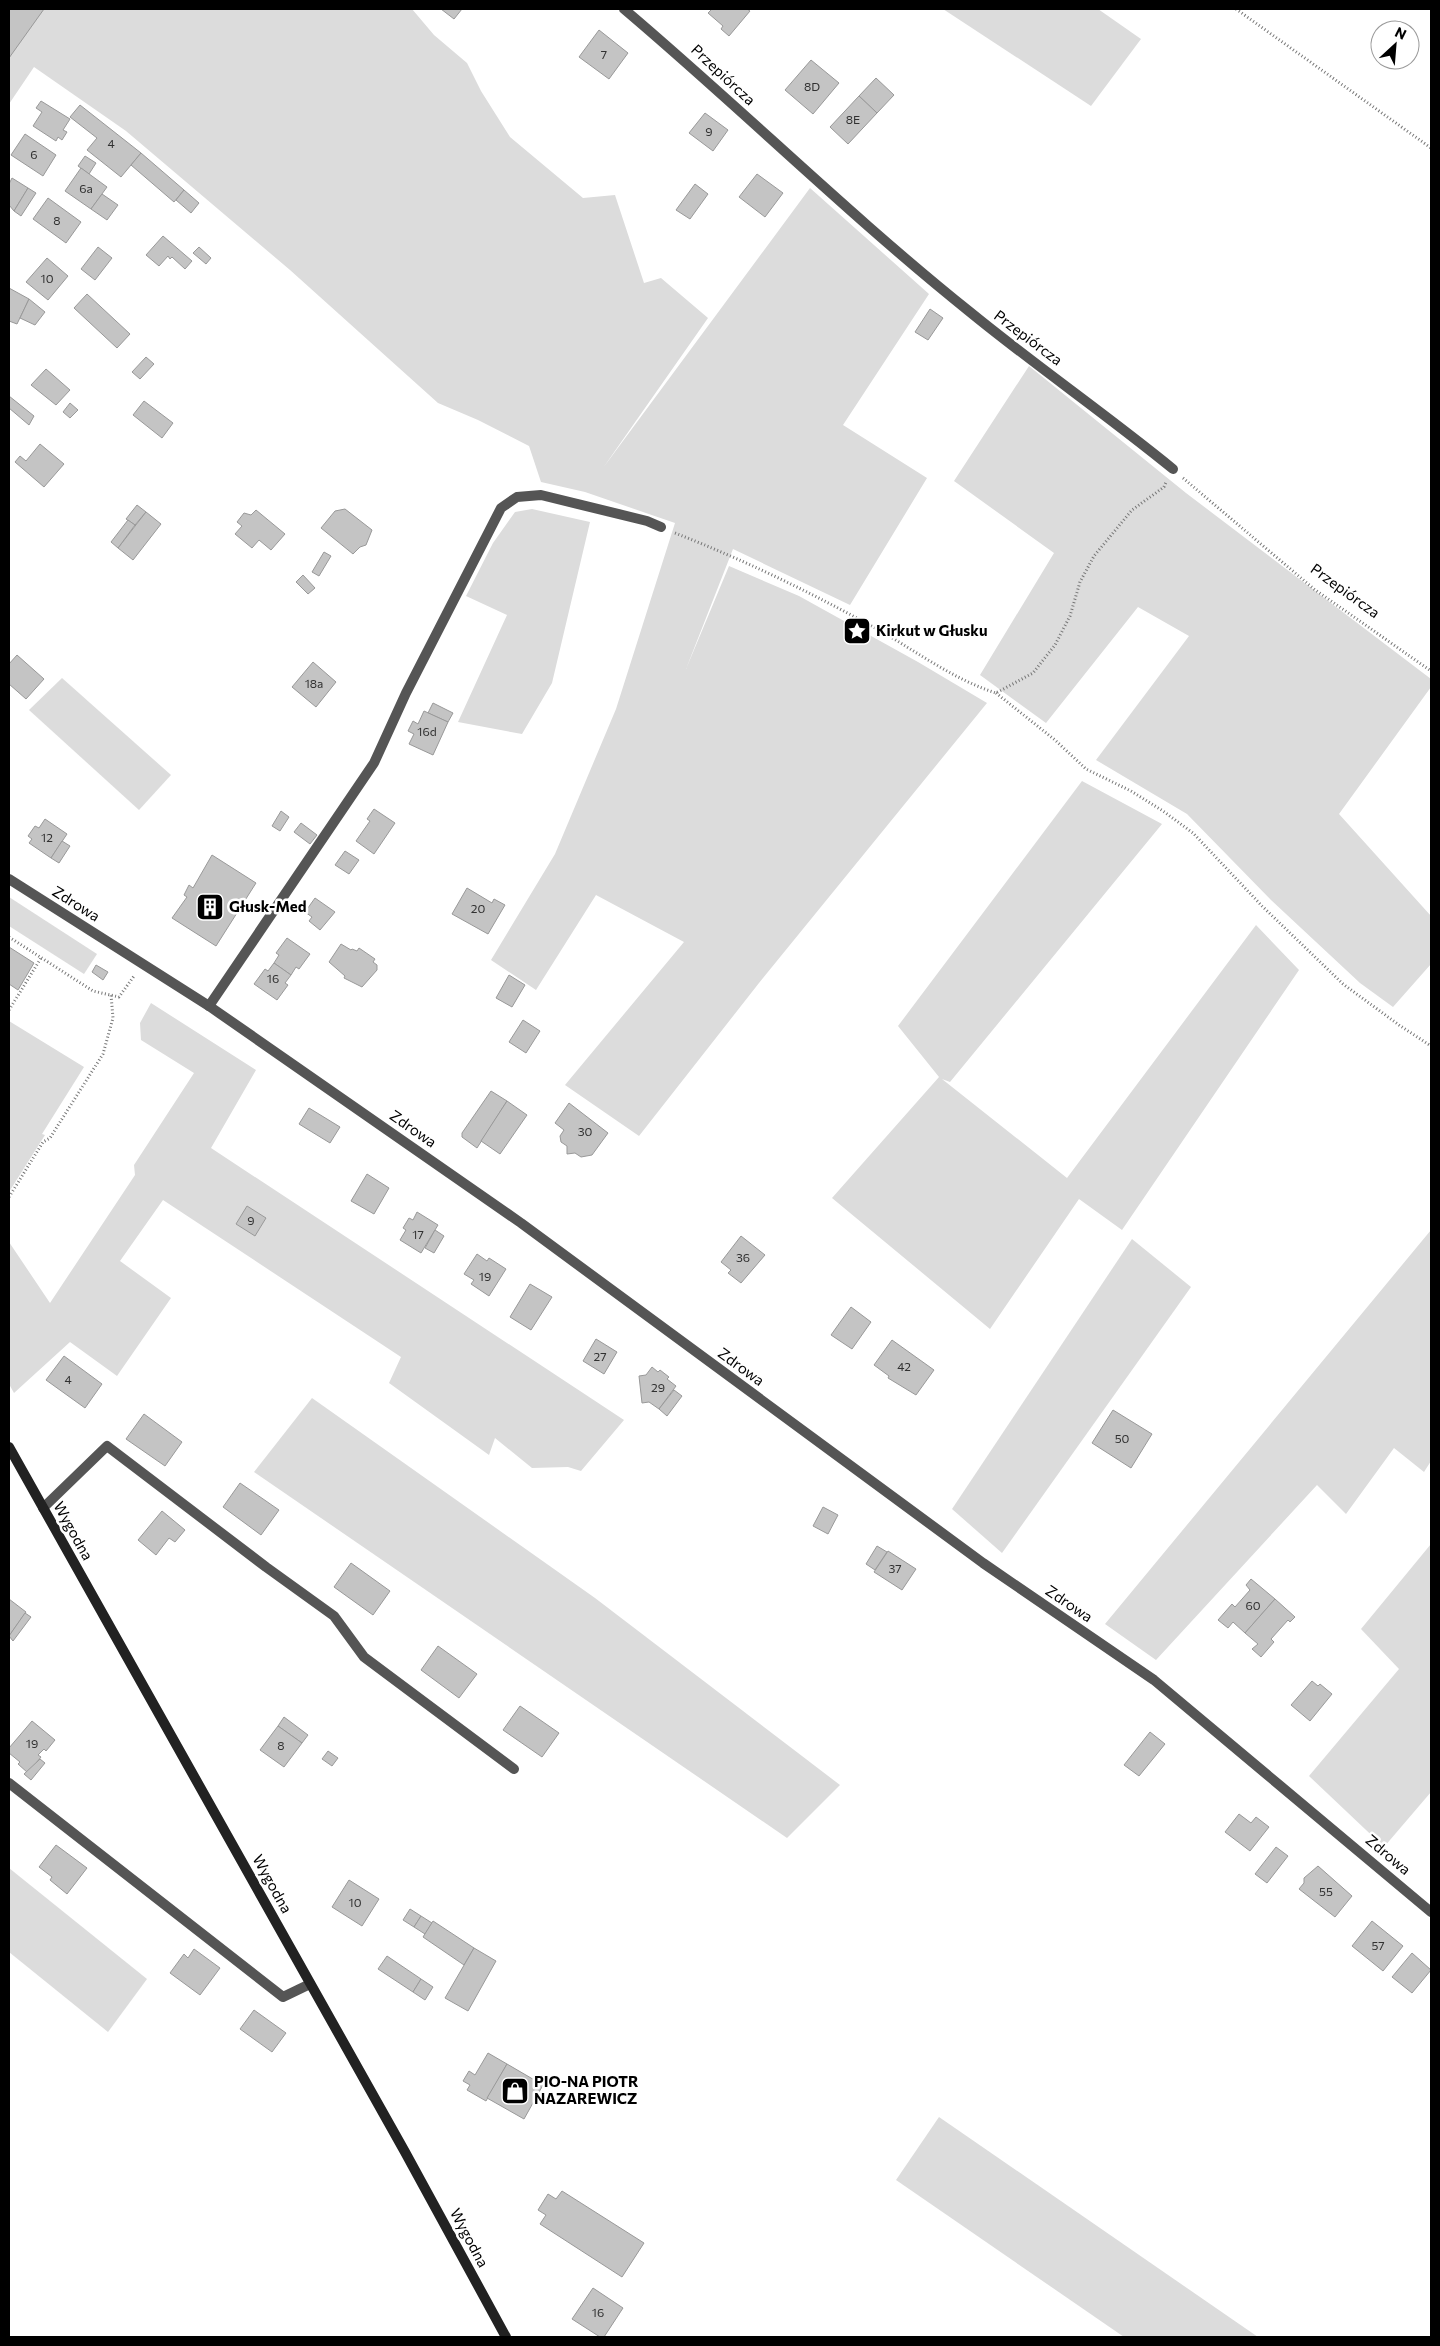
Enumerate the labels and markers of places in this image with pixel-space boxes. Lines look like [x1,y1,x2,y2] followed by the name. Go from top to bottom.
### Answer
[842,616,872,646] place icon: Kirkut w Głusku
[876,621,988,639] place label: Kirkut w Głusku
[195,892,225,922] building icon: Głusk-Med
[229,897,306,915] place label: Głusk-Med
[534,2072,639,2107] place label: PIO-NA PIOTR NAZAREWICZ
[500,2076,530,2106] shop icon: PIO-NA PIOTR NAZAREWICZ

